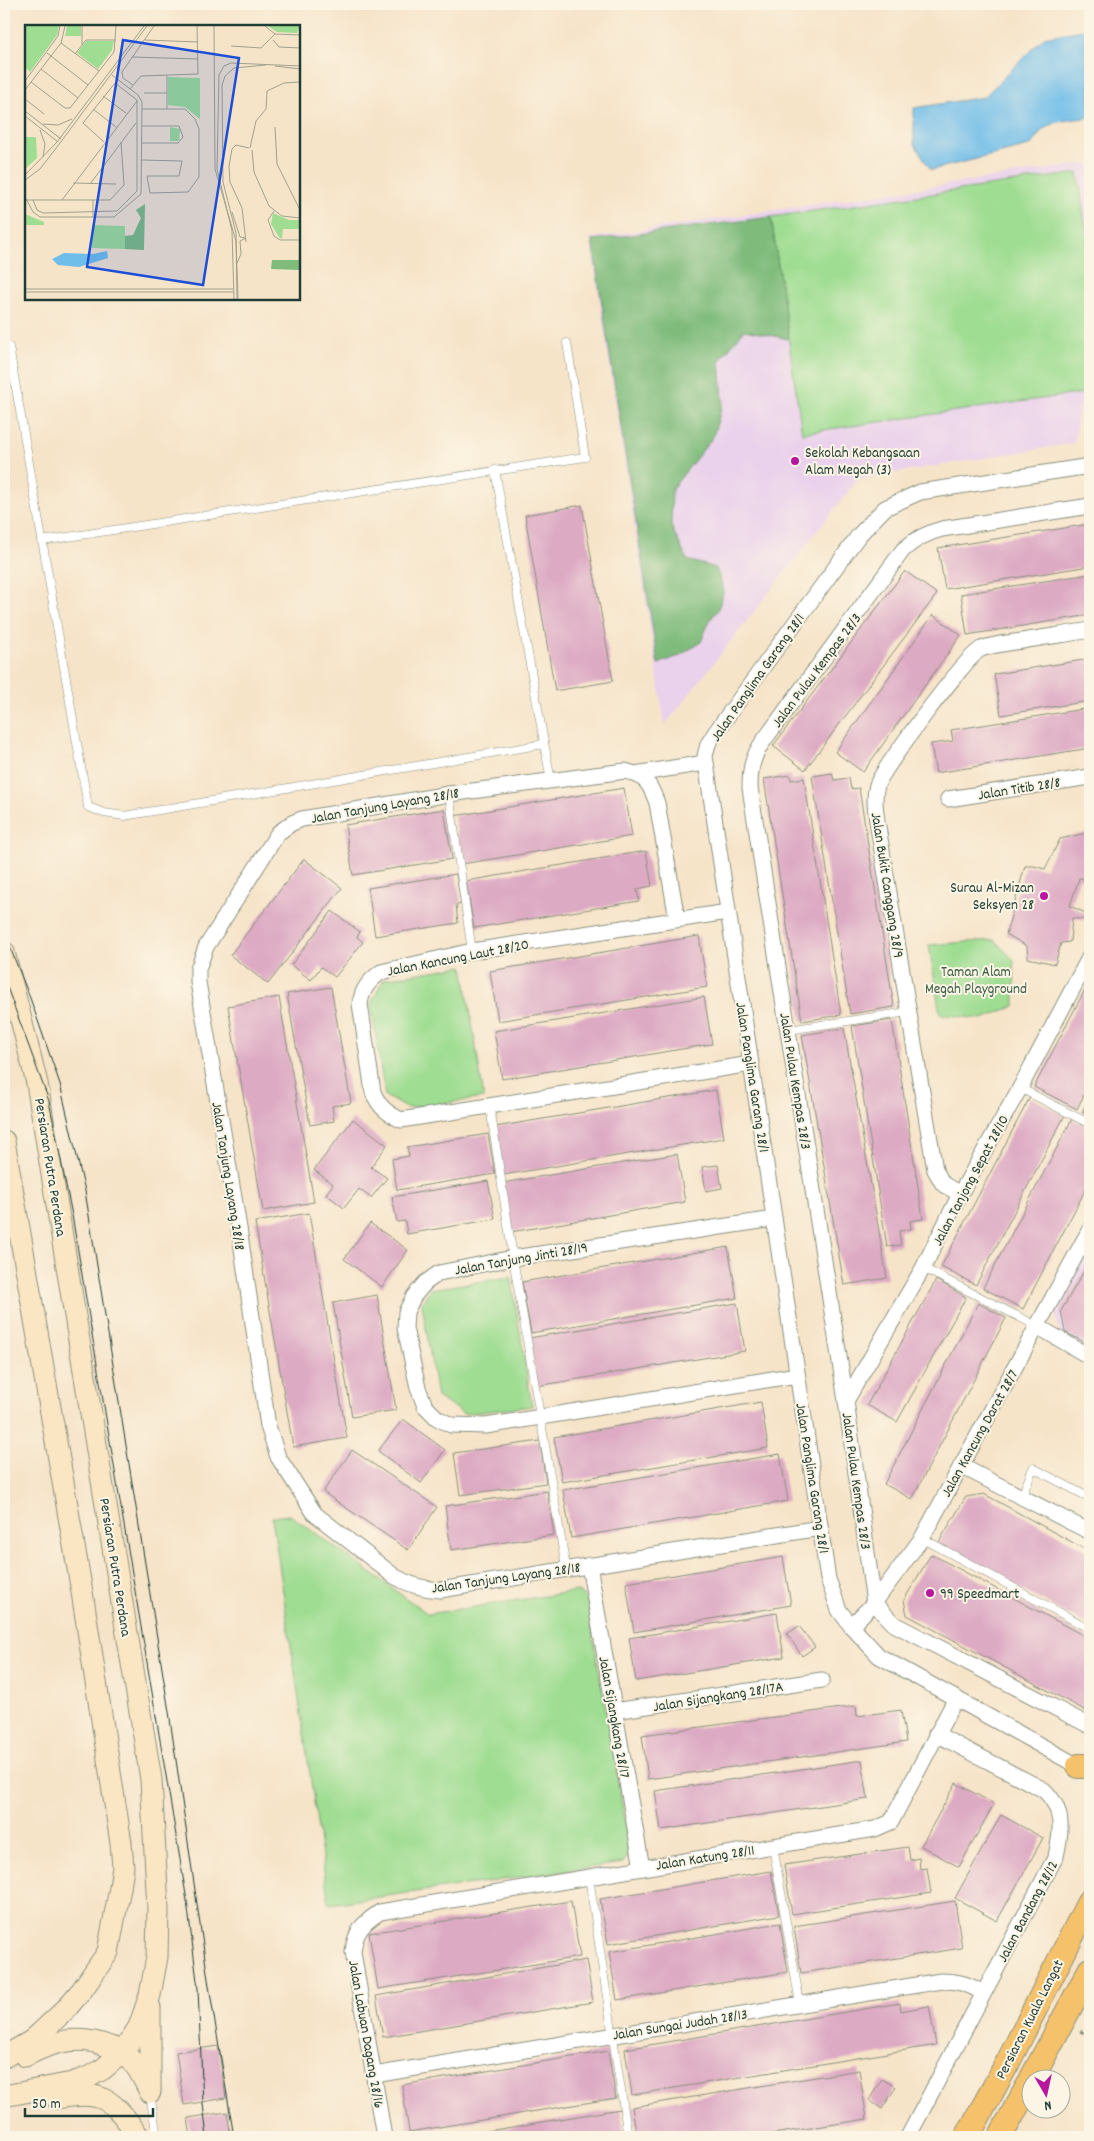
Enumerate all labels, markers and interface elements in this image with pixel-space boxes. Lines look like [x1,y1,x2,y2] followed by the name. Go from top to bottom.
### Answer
[25,25,300,300] inset map
[805,443,920,482] place label: Sekolah Kebangsaan Alam Megah (3)
[789,455,801,467] marker: Sekolah Kebangsaan Alam Megah (3)
[767,609,868,733] street label: Jalan Pulau Kempas 28/3
[706,610,811,747] street label: Jalan Panglima Garang 28/1
[976,773,1062,807] street label: Jalan Titib 28/8
[310,783,461,831] street label: Jalan Tanjung Layang 28/18
[864,811,908,960] street label: Jalan Bukit Canggang 28/9
[950,878,1034,917] place label: Surau Al-Mizan Seksyen 28
[1038,890,1050,902] marker: Surau Al-Mizan Seksyen 28
[386,934,531,983] street label: Jalan Kancung Laut 28/20
[925,962,1027,1001] park label: Taman Alam Megah Playground
[728,1000,774,1154] street label: Jalan Panglima Garang 28/1
[772,1011,816,1151] street label: Jalan Pulau Kempas 28/3
[27,1097,71,1239] street label: Persiaran Putra Perdana
[204,1100,250,1252] street label: Jalan Tanjung Layang 28/18
[928,1112,1016,1250] street label: Jalan Tanjong Sepat 28/10
[453,1237,590,1282] street label: Jalan Tanjung Jinti 28/19
[937,1366,1025,1502] street label: Jalan Kancung Darat 28/7
[788,1401,834,1555] street label: Jalan Panglima Garang 28/1
[835,1411,876,1551] street label: Jalan Pulau Kempas 28/3
[92,1497,136,1639] street label: Persiaran Putra Perdana
[430,1558,582,1600] street label: Jalan Tanjung Layang 28/18
[940,1584,1020,1606] place label: 99 Speedmart
[924,1587,936,1599] marker: 99 Speedmart
[591,1655,635,1780] street label: Jalan Sijangkang 28/17
[652,1677,785,1719] street label: Jalan Sijangkang 28/17A
[654,1840,756,1878] street label: Jalan Katung 28/11
[993,1857,1065,1967] street label: Jalan Bandang 28/12
[991,1956,1071,2084] street label: Persiaran Kuala Langat
[341,1959,389,2110] street label: Jalan Labuan Dagang 28/16
[611,2004,749,2048] street label: Jalan Sungai Judah 28/13
[1022,2068,1072,2118] north arrow
[25,2086,152,2118] scale bar
[32,2094,61,2116] text: 50 m
[1043,2094,1053,2115] text: N

